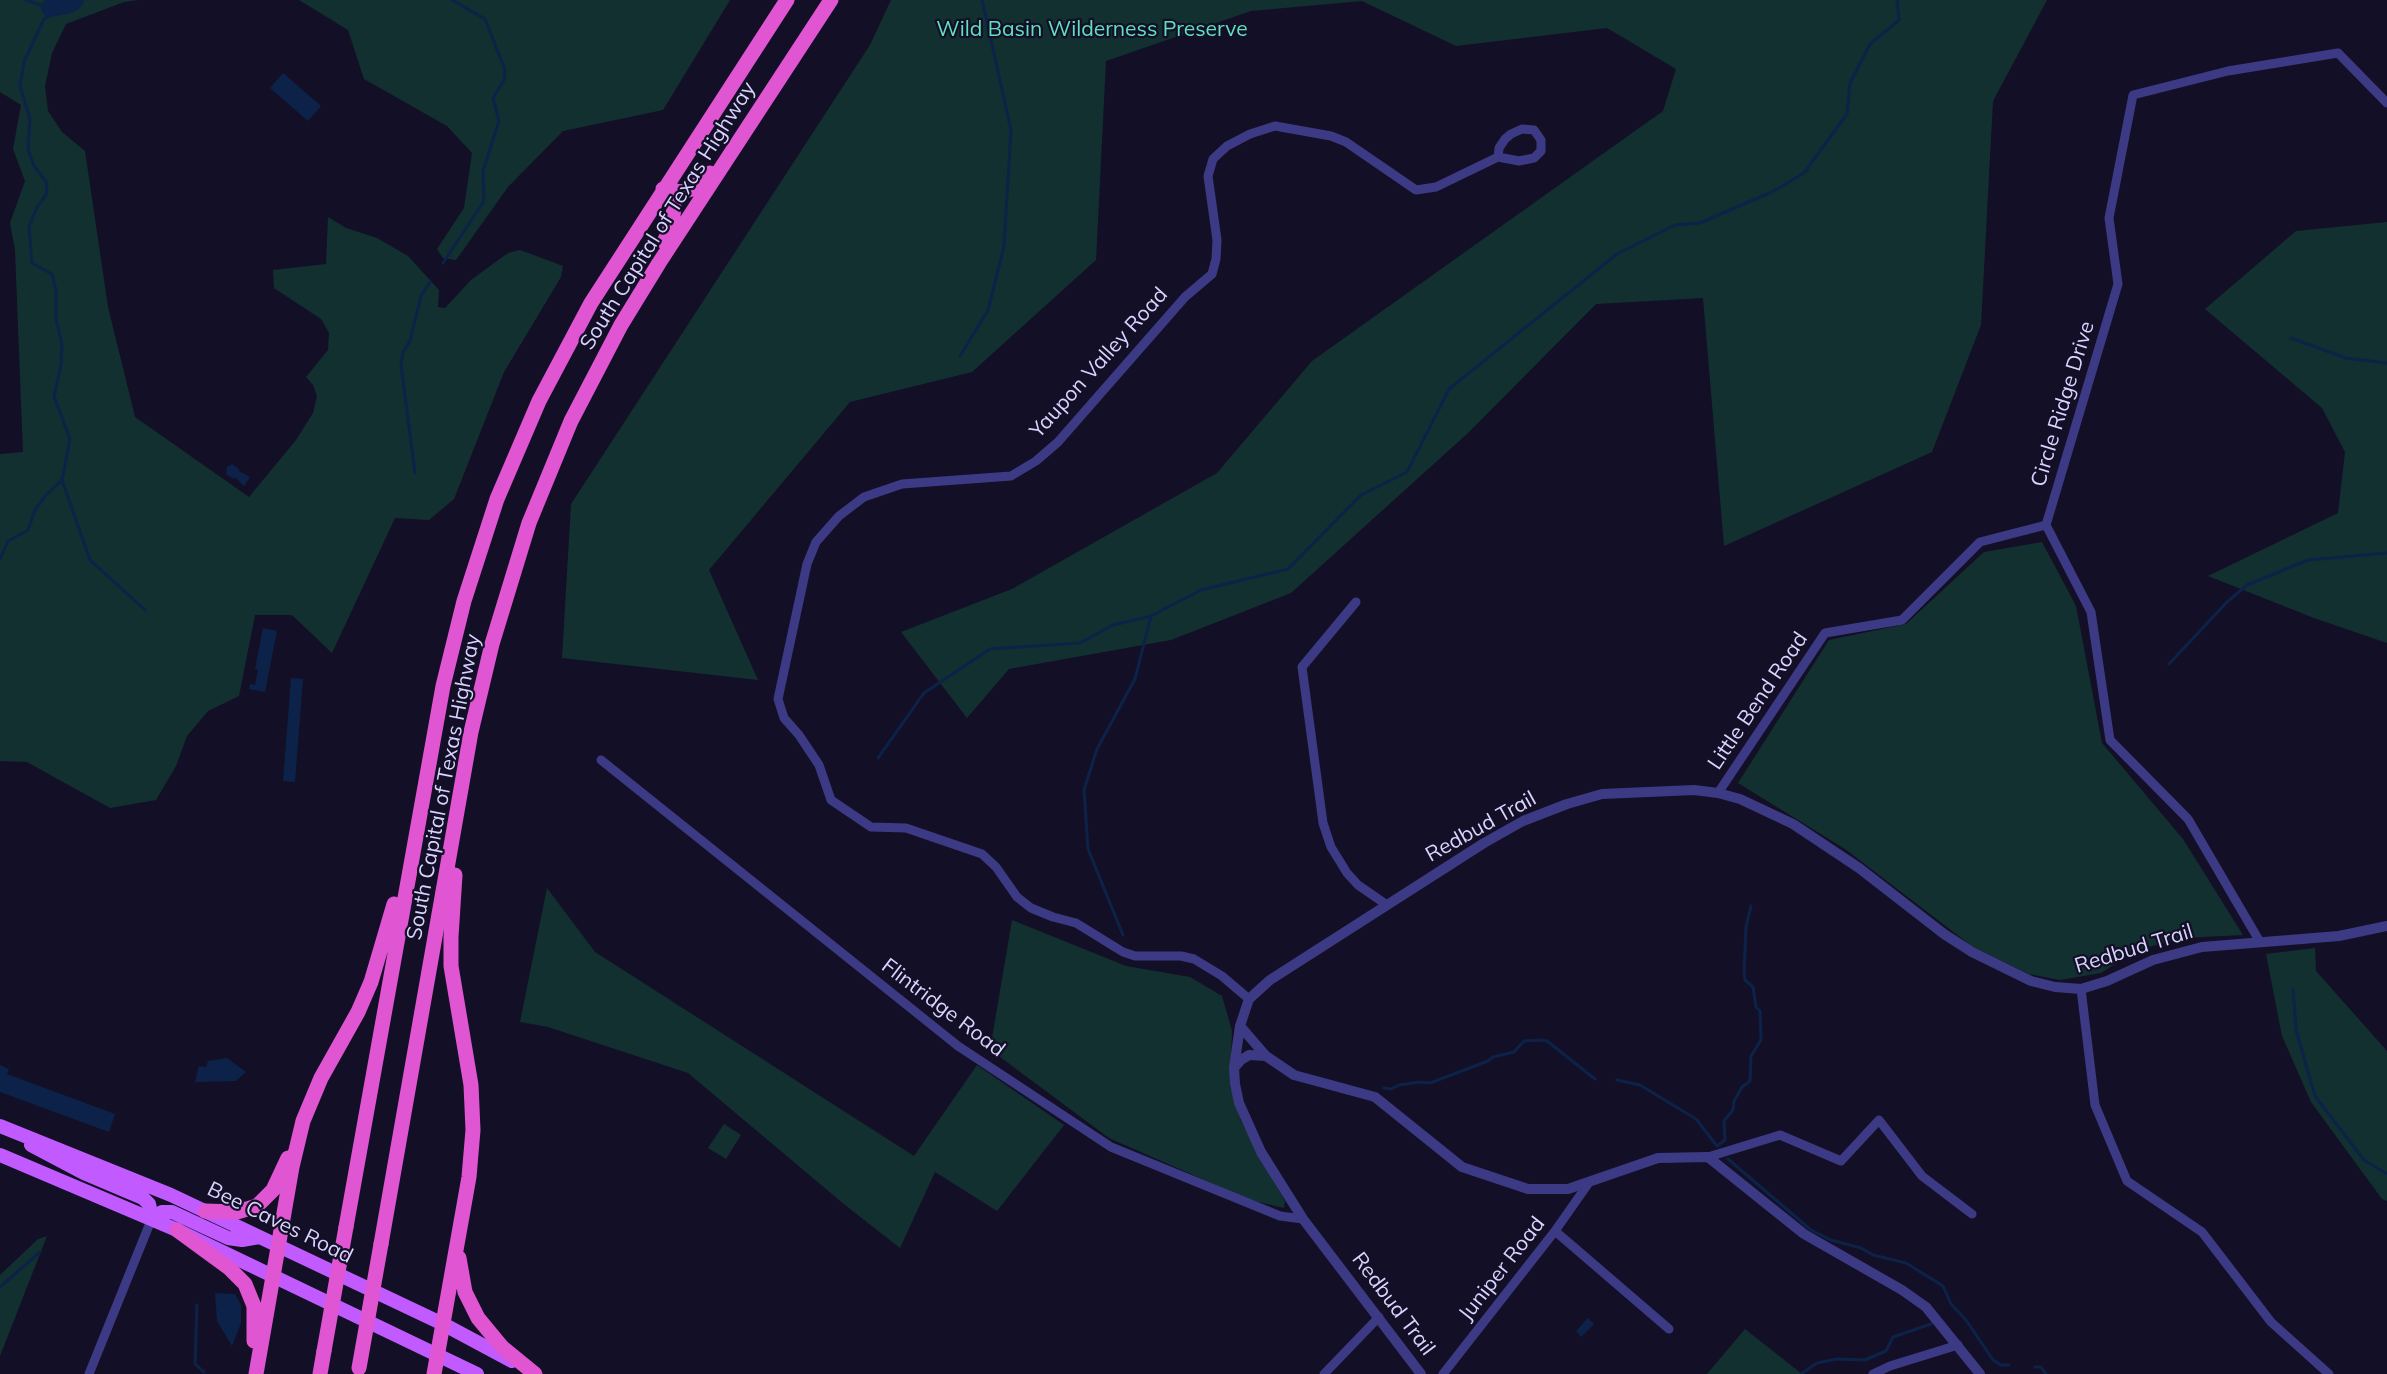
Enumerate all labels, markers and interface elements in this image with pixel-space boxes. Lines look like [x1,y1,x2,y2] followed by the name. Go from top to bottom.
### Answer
[936,17,1248,43] park label: Wild Basin Wilderness Preserve
[575,77,761,355] street label: South Capital of Texas Highway
[1025,283,1173,443] street label: Yaupon Valley Road
[2026,318,2100,490] street label: Circle Ridge Drive
[1703,627,1813,775] street label: Little Bend Road
[402,632,486,942] street label: South Capital of Texas Highway
[1421,786,1541,868] street label: Redbud Trail
[2072,919,2196,979] street label: Redbud Trail
[876,953,1010,1063] street label: Flintridge Road
[203,1177,357,1269] street label: Bee Caves Road
[1454,1212,1550,1326] street label: Juniper Road
[1346,1248,1440,1360] street label: Redbud Trail

